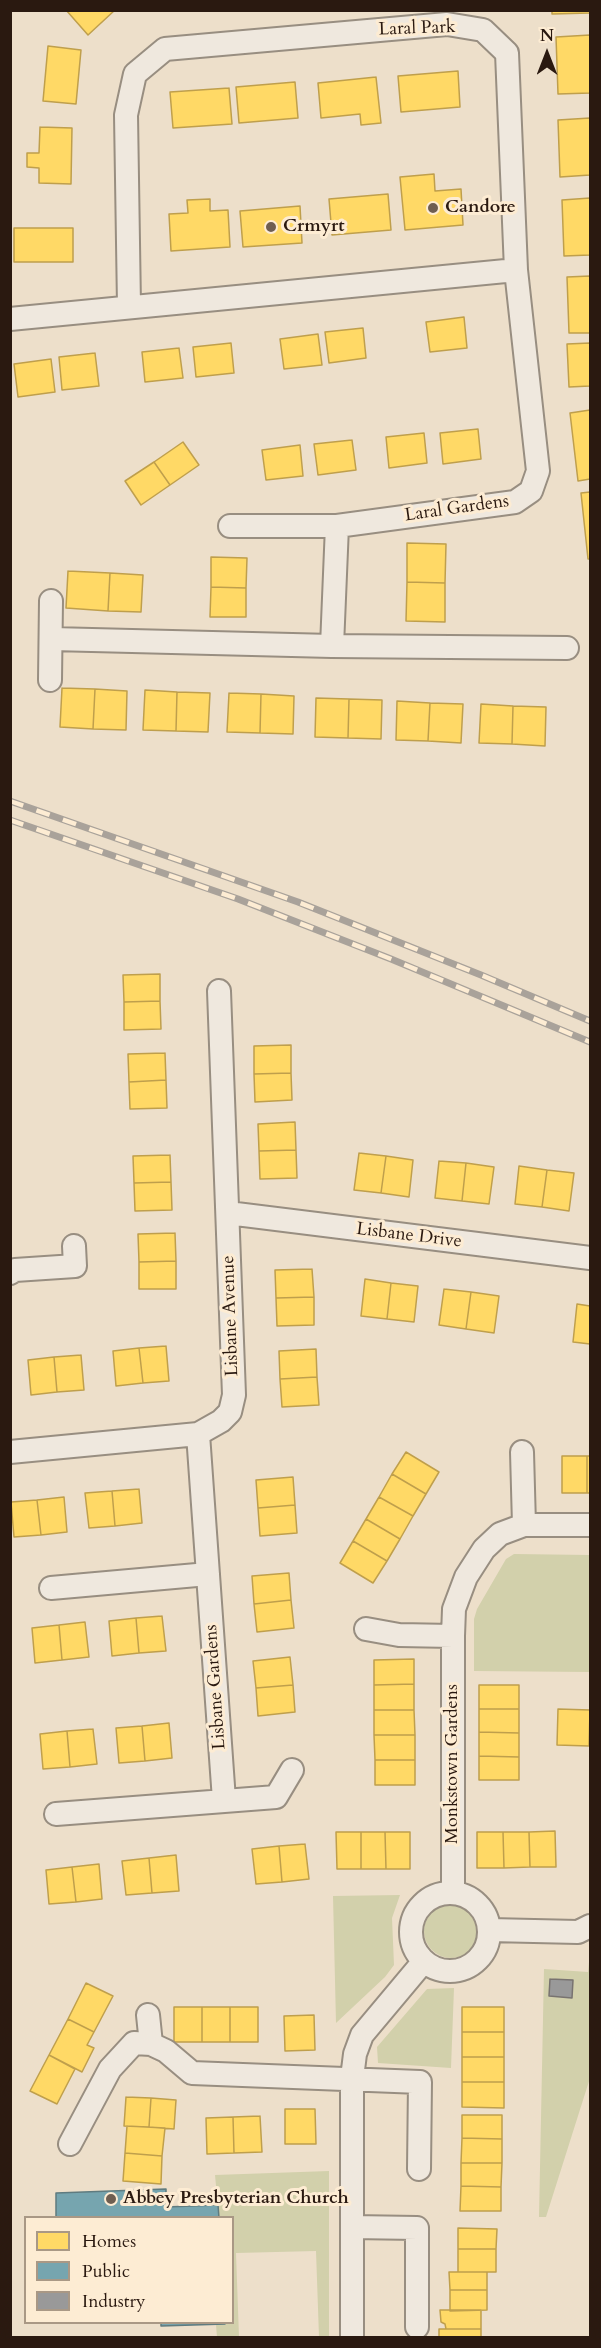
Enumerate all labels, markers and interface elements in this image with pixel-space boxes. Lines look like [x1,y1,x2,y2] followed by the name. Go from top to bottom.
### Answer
[378,17,456,41] street label: Laral Park
[517,24,577,84] north arrow
[540,25,554,47] text: N
[445,197,516,219] place label: Candore
[426,201,440,215] marker: Candore
[283,216,345,238] place label: Crmyrt
[264,220,278,234] marker: Crmyrt
[403,491,511,527] street label: Laral Gardens
[355,1219,463,1253] street label: Lisbane Drive
[218,1255,244,1377] street label: Lisbane Avenue
[201,1624,231,1750] street label: Lisbane Gardens
[442,1684,464,1844] street label: Monkstown Gardens
[123,2188,349,2210] place label: Abbey Presbyterian Church
[104,2192,118,2206] marker: Abbey Presbyterian Church
[24,2216,234,2324] legend
[82,2229,136,2254] text: Homes
[82,2259,130,2284] text: Public
[82,2289,146,2314] text: Industry

